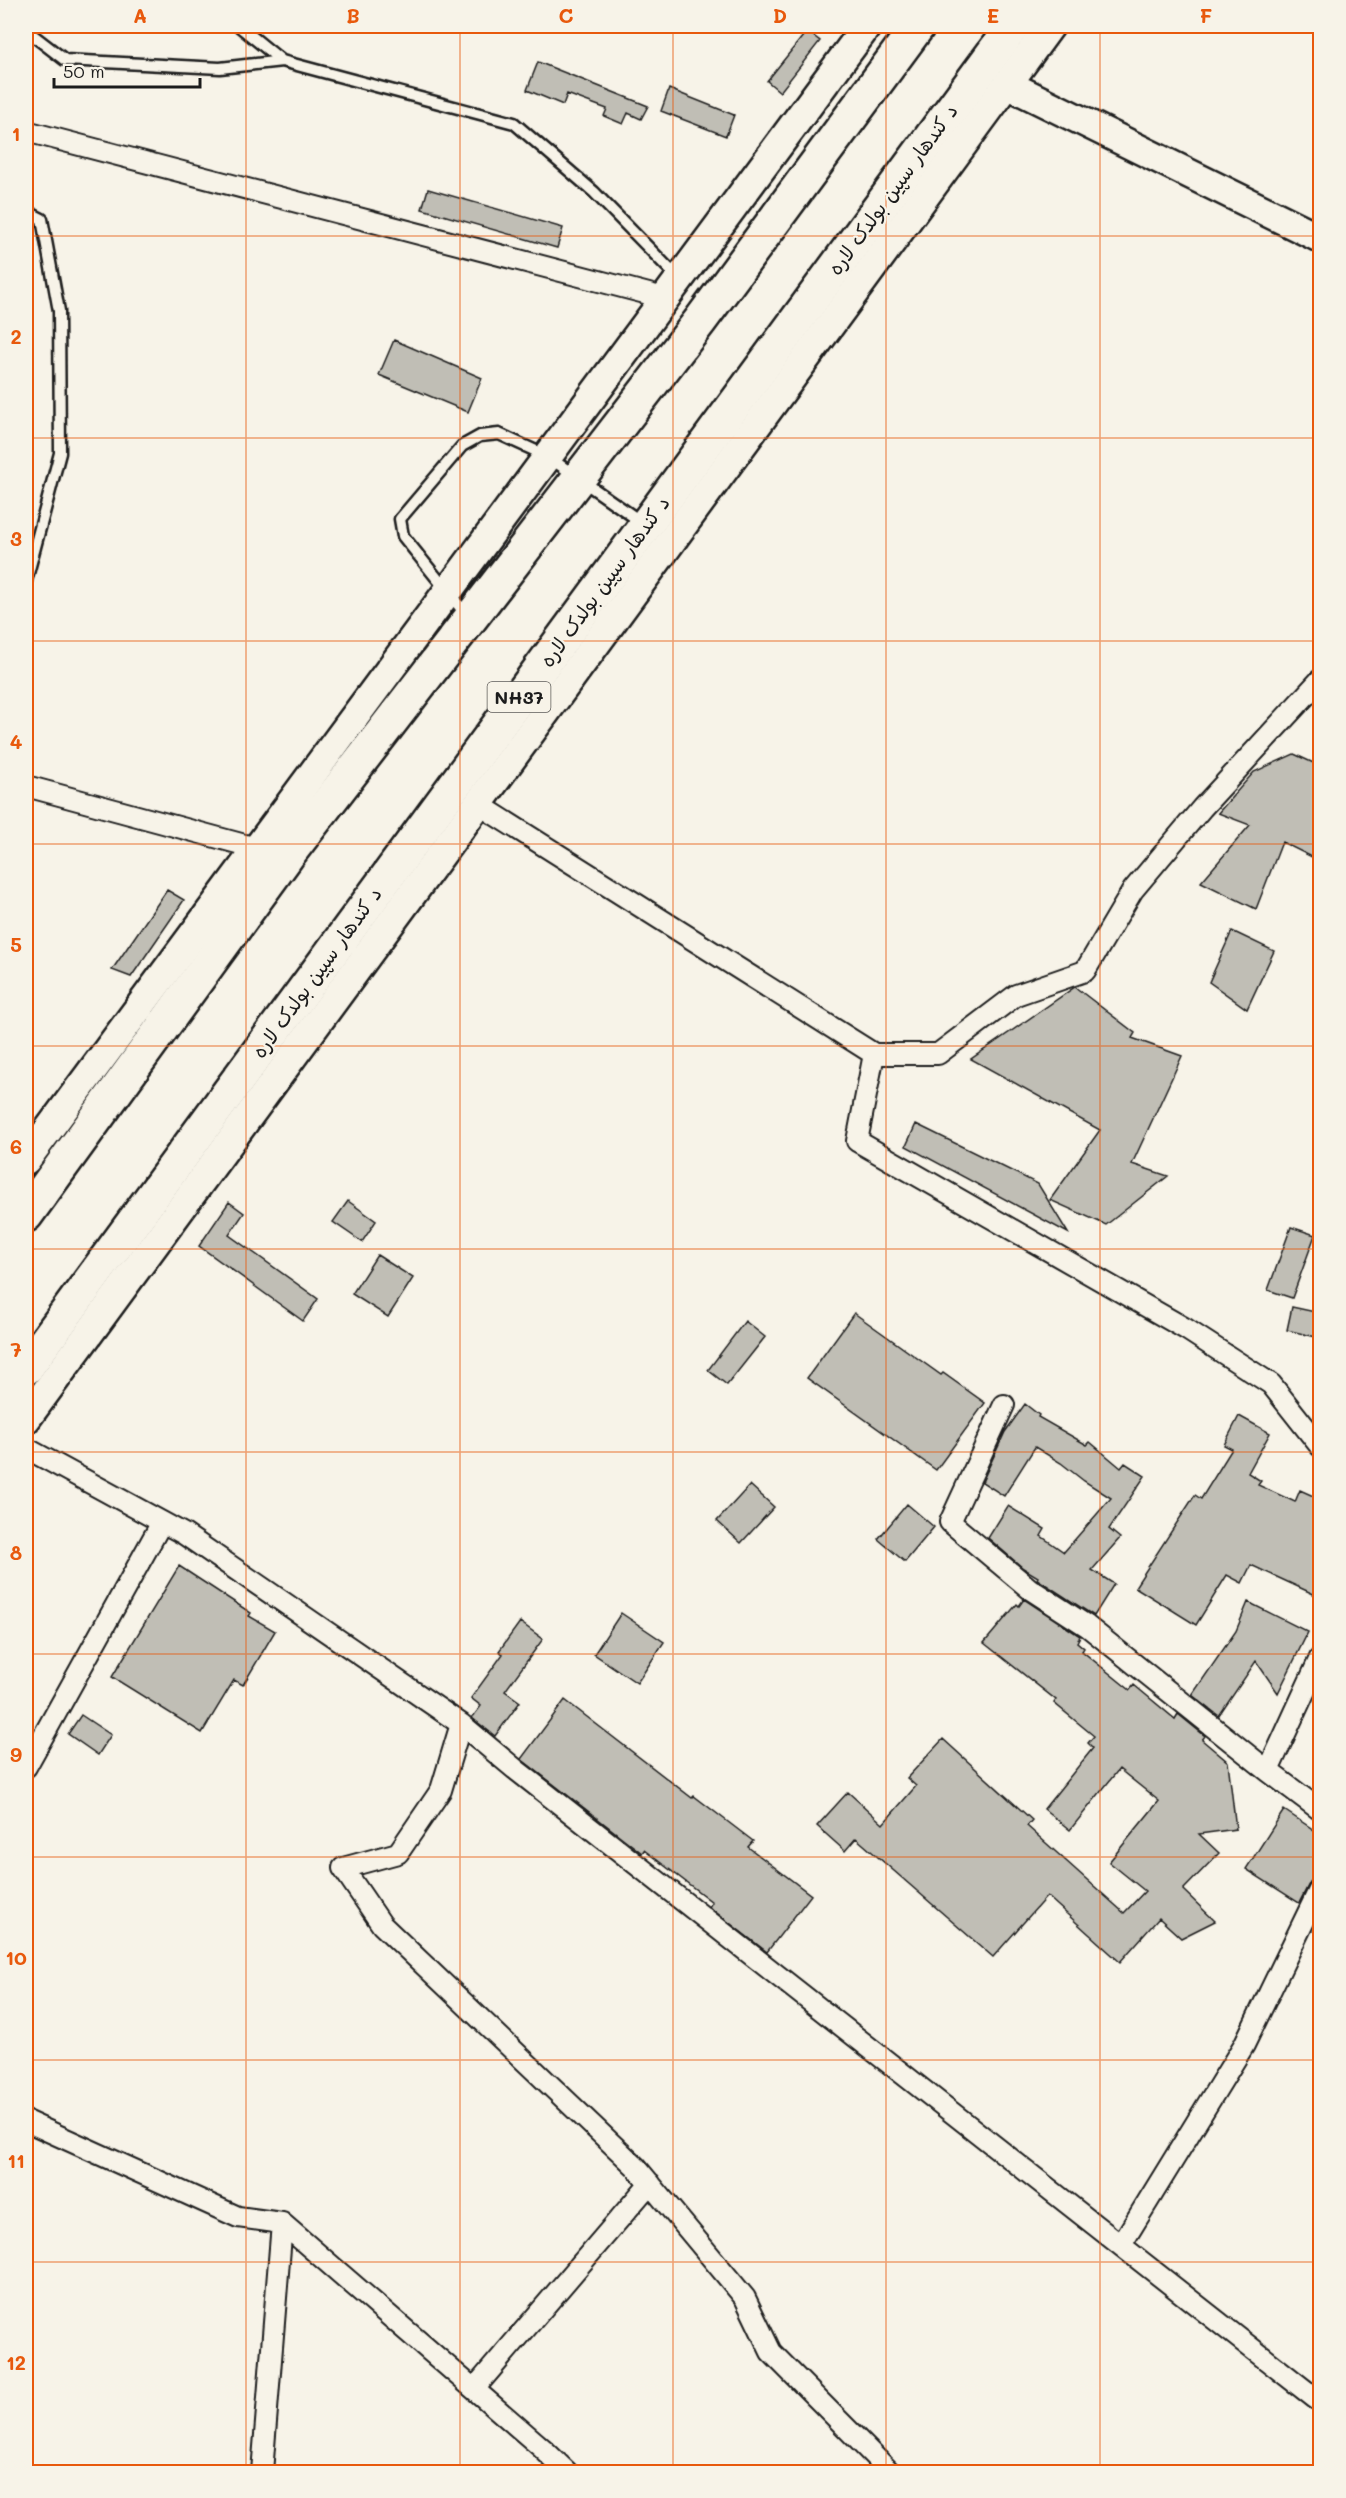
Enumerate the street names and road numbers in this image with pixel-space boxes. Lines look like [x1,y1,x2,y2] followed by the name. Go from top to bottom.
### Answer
[821,98,964,280] street label: د کندهار سپین بولدک لاره
[533,490,676,672] street label: د کندهار سپین بولدک لاره
[488,682,550,712] road number: NH37
[245,881,388,1063] street label: د کندهار سپین بولدک لاره

